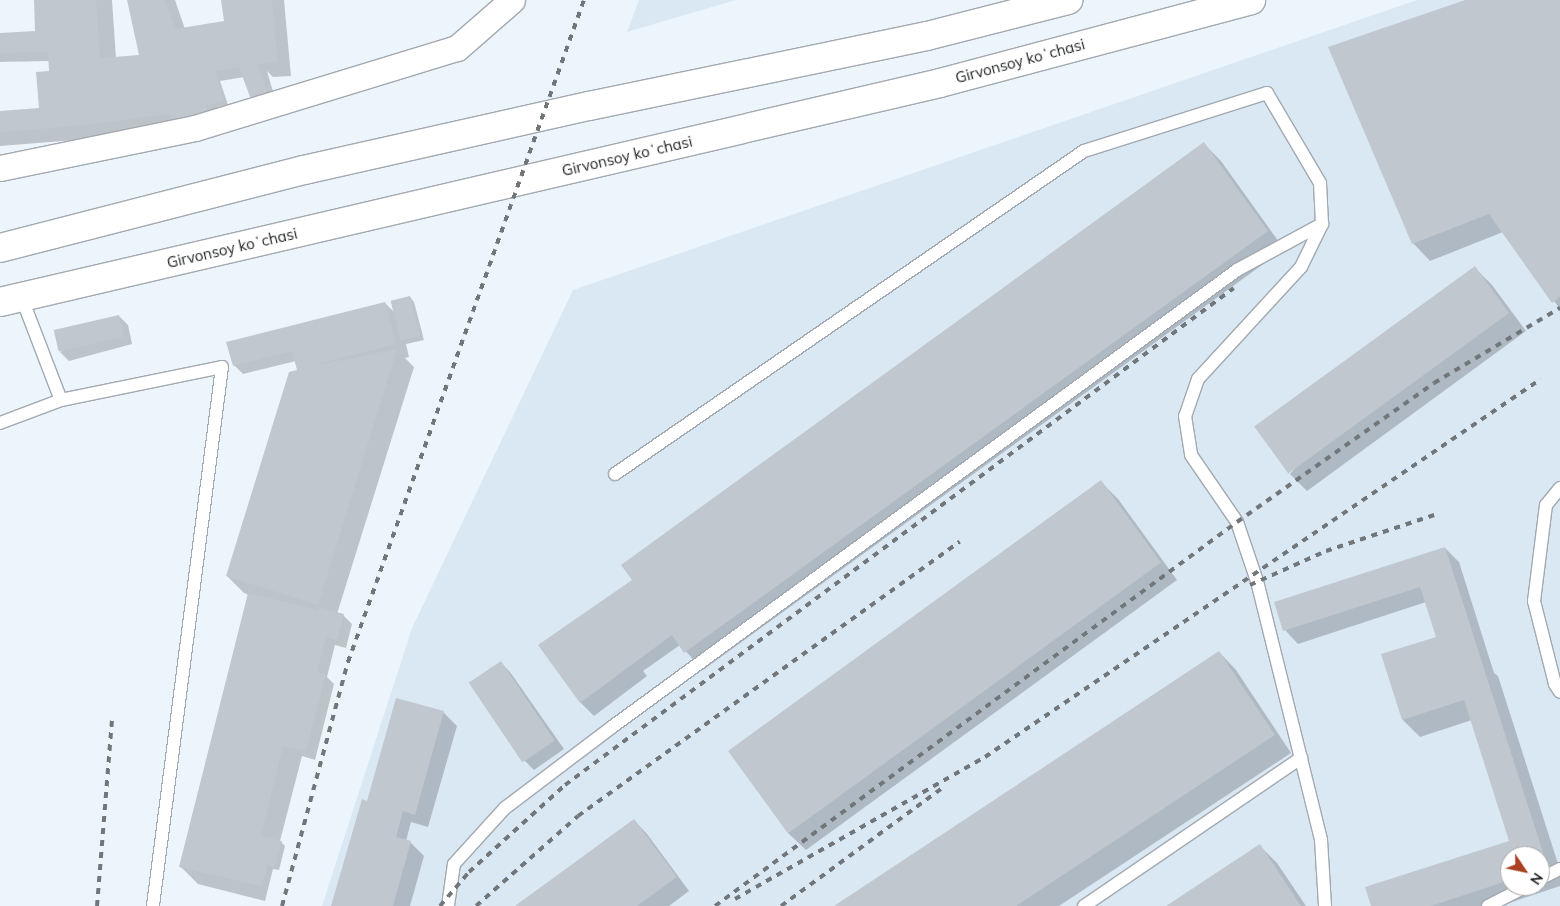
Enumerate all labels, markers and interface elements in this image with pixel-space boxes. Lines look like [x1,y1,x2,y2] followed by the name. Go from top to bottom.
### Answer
[953,35,1087,87] street label: Girvonsoy koʻchasi
[560,132,694,180] street label: Girvonsoy koʻchasi
[165,224,299,272] street label: Girvonsoy koʻchasi
[1500,846,1550,896] north arrow
[1526,869,1547,888] text: N

